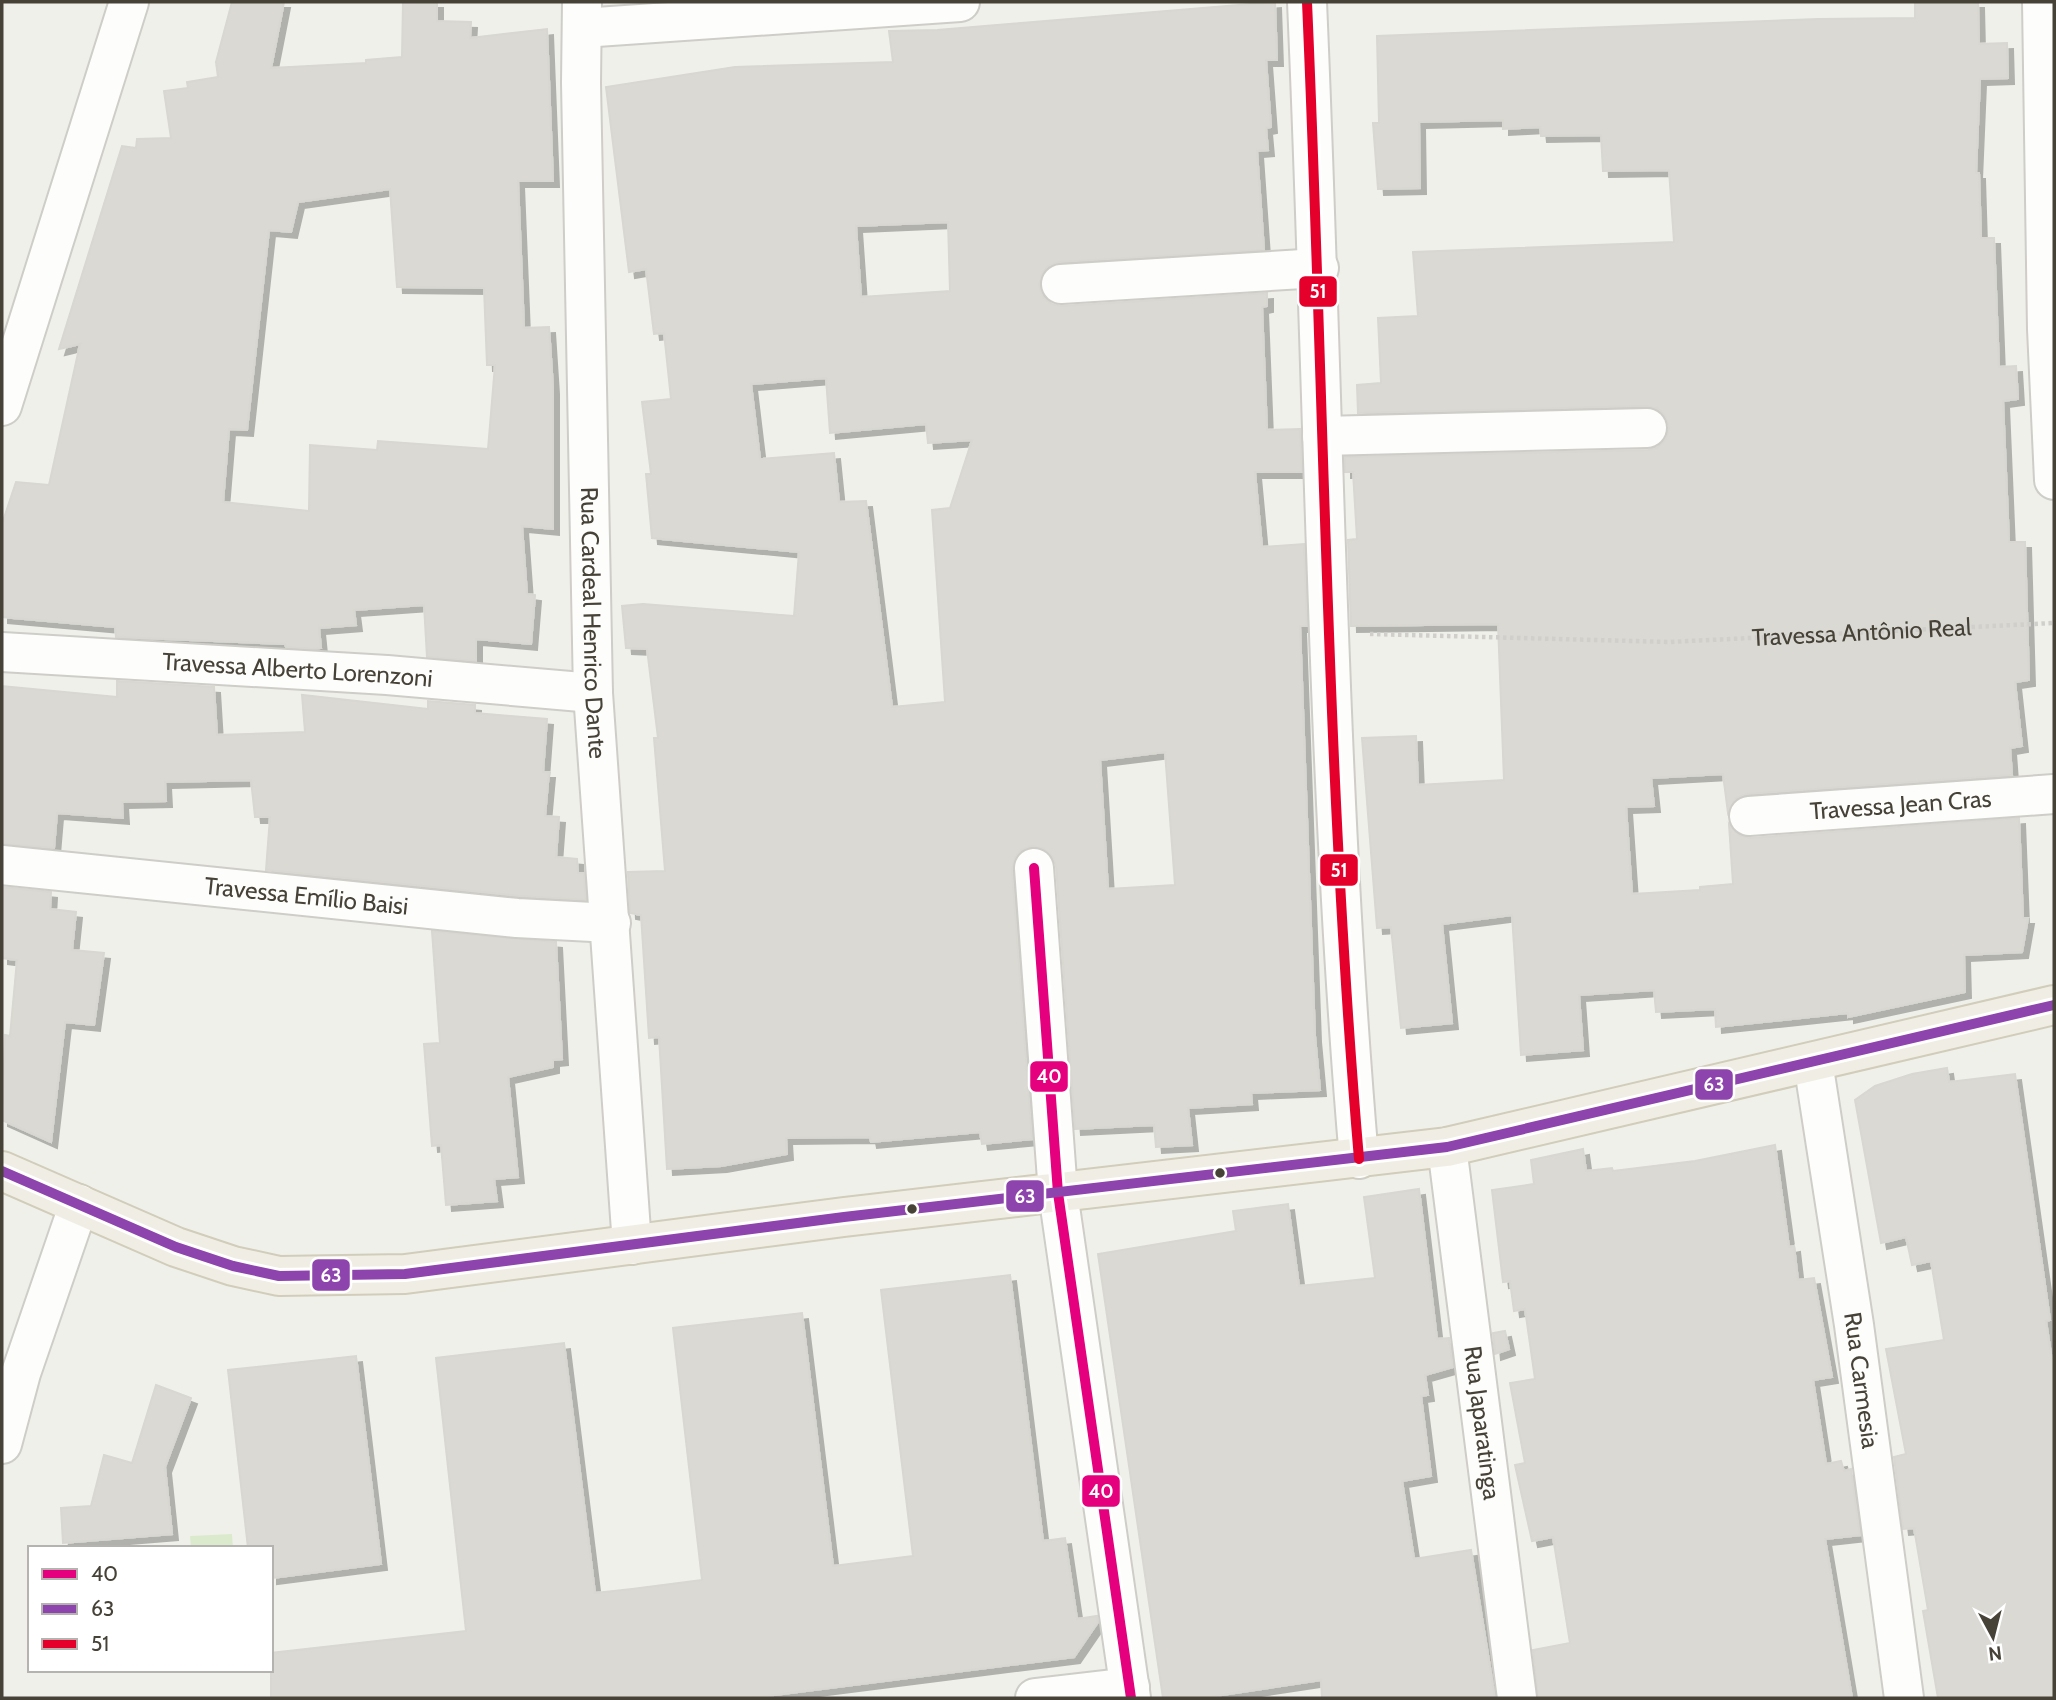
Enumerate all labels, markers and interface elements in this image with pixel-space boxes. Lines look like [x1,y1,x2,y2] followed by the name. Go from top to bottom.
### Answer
[1298,275,1338,308] line badge: 51
[1309,280,1327,303] text: 51
[575,487,613,760] street label: Rua Cardeal Henrico Dante
[1751,612,1972,652] street label: Travessa Antônio Real
[161,647,434,693] street label: Travessa Alberto Lorenzoni
[1809,784,1992,826] street label: Travessa Jean Cras
[1319,853,1359,887] line badge: 51
[1330,859,1348,882] text: 51
[203,871,410,921] street label: Travessa Emílio Baisi
[1029,1060,1069,1093] line badge: 40
[1036,1065,1062,1088] text: 40
[1694,1068,1734,1101] line badge: 63
[1704,1073,1724,1096] text: 63
[1213,1166,1227,1180] unlabelled marker
[1005,1179,1045,1213] line badge: 63
[1015,1185,1035,1208] text: 63
[905,1202,919,1216] unlabelled marker
[311,1258,351,1292] line badge: 63
[321,1264,341,1287] text: 63
[1838,1310,1885,1451] street label: Rua Carmesia
[1458,1344,1507,1502] street label: Rua Japaratinga
[1081,1474,1121,1508] line badge: 40
[1088,1480,1114,1503] text: 40
[28,1546,273,1672] legend
[91,1561,118,1586] text: 40
[91,1596,114,1621] text: 63
[1958,1602,2028,1672] north arrow
[91,1631,109,1656] text: 51
[1987,1641,2003,1666] text: N

